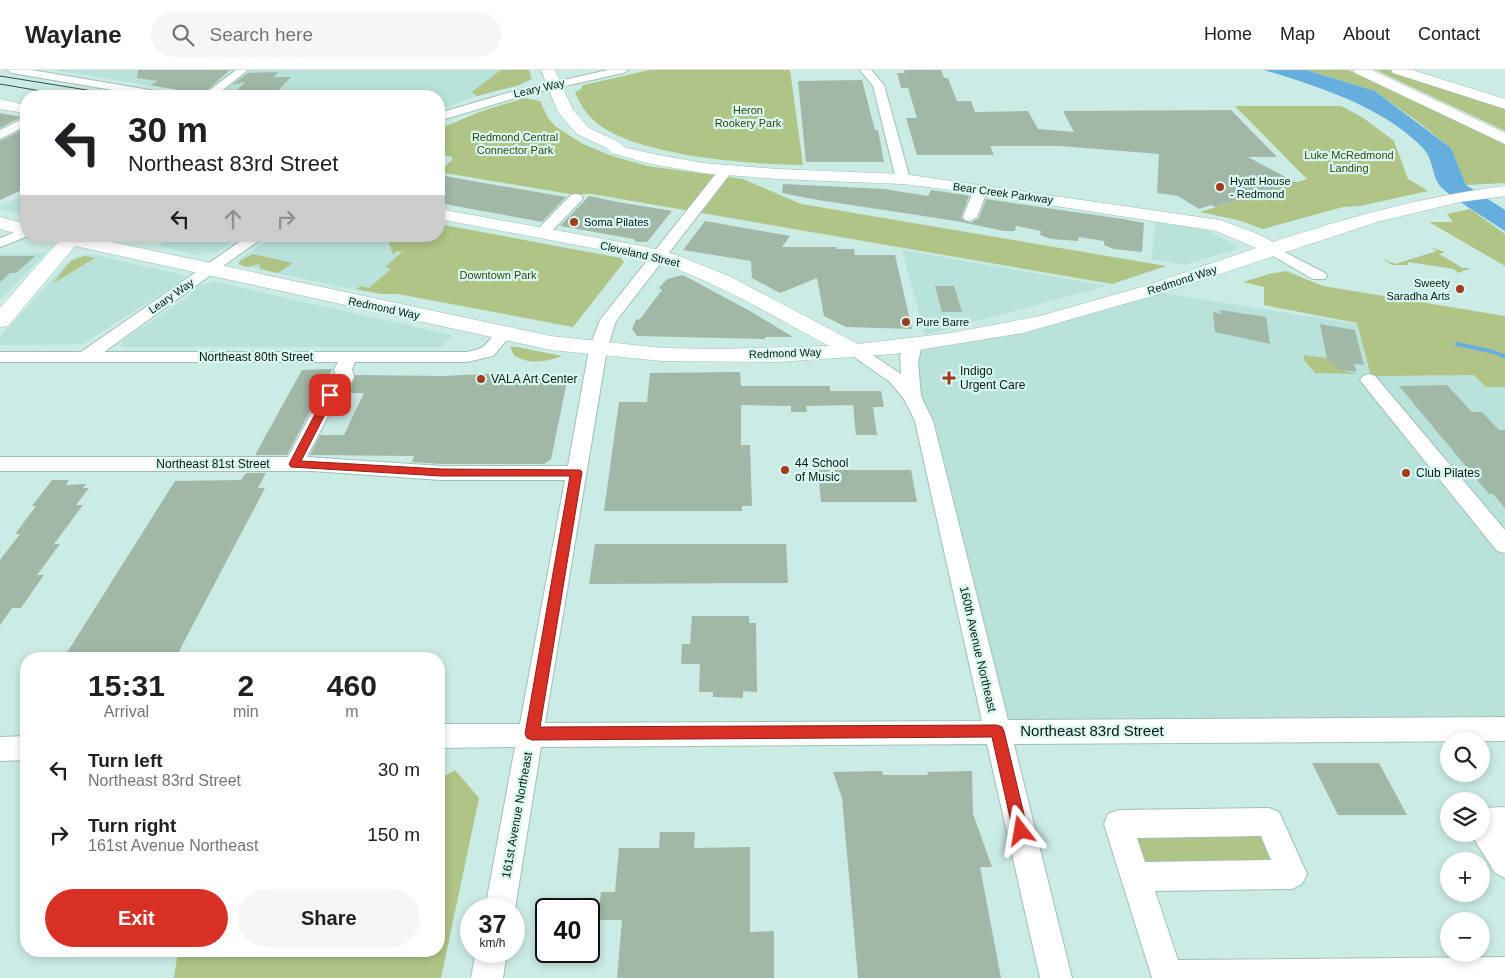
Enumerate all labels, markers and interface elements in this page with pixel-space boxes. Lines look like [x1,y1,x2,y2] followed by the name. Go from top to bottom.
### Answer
[151,12,501,57] search box
[25,21,121,48] text: Waylane
[169,21,197,49] icon: search
[209,24,313,45] text: Search here
[1204,24,1252,44] text: Home
[1280,24,1315,44] text: Map
[1343,24,1390,44] text: About
[1418,24,1480,44] text: Contact
[512,76,566,100] street label: Leary Way
[715,104,782,129] park label: Heron Rookery Park
[45,110,110,175] icon: left
[128,110,208,149] text: 30 m
[472,131,558,156] park label: Redmond Central Connector Park
[1304,149,1394,174] park label: Luke McRedmond Landing
[128,151,338,176] text: Northeast 83rd Street
[1230,175,1291,200] place label: Hyatt House - Redmond
[952,180,1054,206] street label: Bear Creek Parkway
[1214,181,1226,193] marker: Hyatt House - Redmond
[166,205,194,233] icon: left
[219,205,247,233] icon: ahead
[272,205,300,233] icon: right
[568,216,580,228] marker: Soma Pilates
[584,216,649,228] place label: Soma Pilates
[599,239,681,269] street label: Cleveland Street
[1146,263,1219,297] street label: Redmond Way
[459,269,537,281] park label: Downtown Park
[146,276,196,316] street label: Leary Way
[1386,277,1451,302] place label: Sweety Saradha Arts
[1454,283,1466,295] marker: Sweety Saradha Arts
[347,295,421,321] street label: Redmond Way
[900,316,912,328] marker: Pure Barre
[916,316,969,328] place label: Pure Barre
[749,346,822,360] street label: Redmond Way
[199,350,314,364] street label: Northeast 80th Street
[960,364,1026,392] place label: Indigo Urgent Care
[942,371,956,385] marker: Indigo Urgent Care
[491,372,578,386] place label: VALA Art Center
[475,373,487,385] marker: VALA Art Center
[309,374,351,416] pin
[316,381,344,409] icon: arrive
[795,456,848,484] place label: 44 School of Music
[156,457,270,471] street label: Northeast 81st Street
[779,464,791,476] marker: 44 School of Music
[1416,466,1480,480] place label: Club Pilates
[1400,467,1412,479] marker: Club Pilates
[957,585,999,714] street label: 160th Avenue Northeast
[88,669,165,702] text: 15:31
[237,669,254,702] text: 2
[327,669,377,702] text: 460
[104,703,149,720] text: Arrival
[233,703,259,720] text: min
[345,703,358,720] text: m
[1020,722,1165,739] street label: Northeast 83rd Street
[1440,732,1490,962] map controls
[1440,732,1490,782] button: search
[88,750,163,771] text: Turn left
[499,750,535,879] street label: 161st Avenue Northeast
[45,756,73,784] icon: left
[378,759,420,780] text: 30 m
[88,772,241,789] text: Northeast 83rd Street
[1440,792,1490,842] button: layers
[994,804,1046,856] position arrow
[88,815,176,836] text: Turn right
[45,821,73,849] icon: right
[367,824,420,845] text: 150 m
[88,837,259,854] text: 161st Avenue Northeast
[1440,852,1490,902] button: +
[45,889,228,947] button: Exit
[238,889,420,947] button: Share
[535,898,600,963] speed limit sign: 40
[479,910,506,938] text: 37
[1440,912,1490,962] button: −
[479,936,506,950] text: km/h

